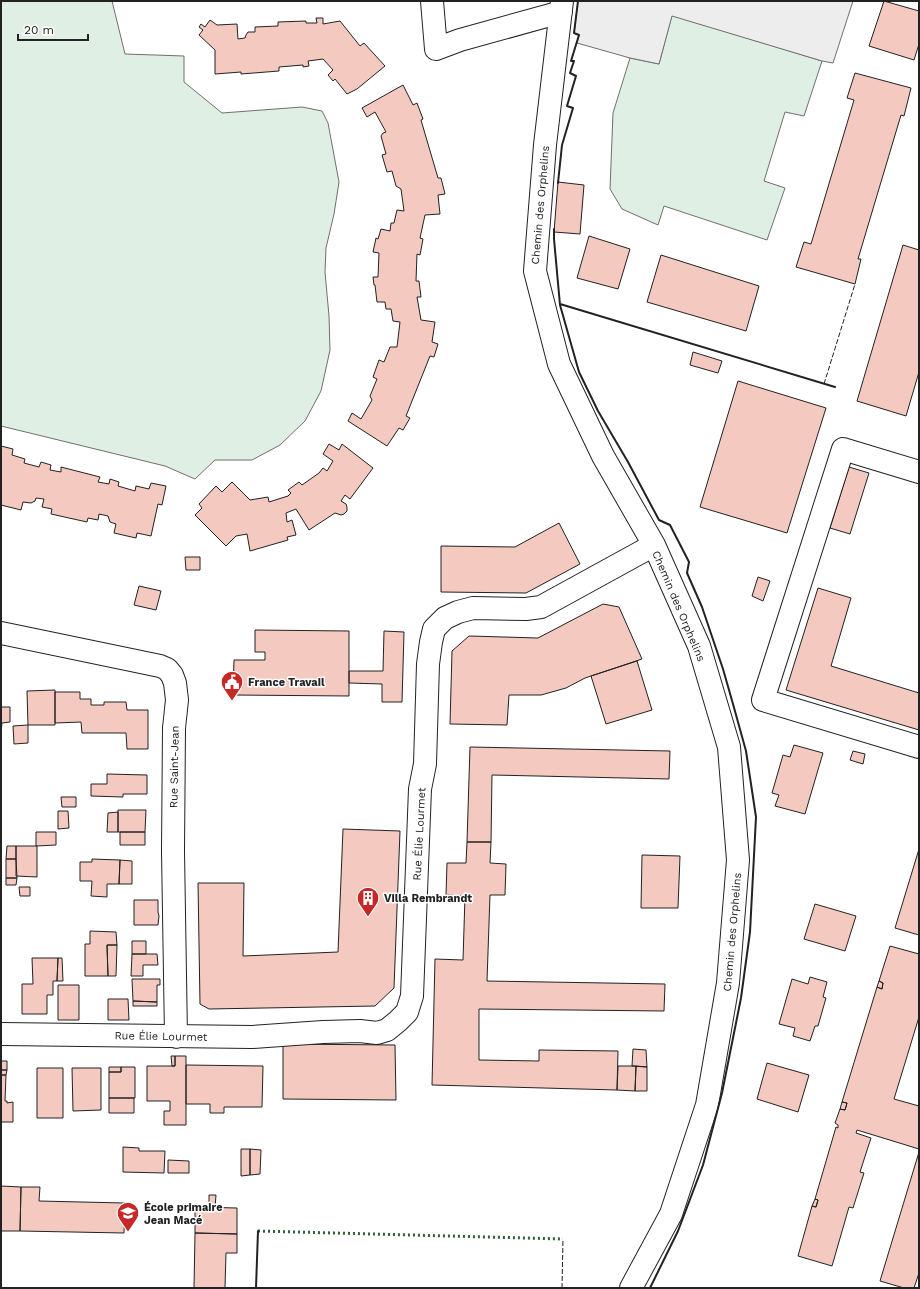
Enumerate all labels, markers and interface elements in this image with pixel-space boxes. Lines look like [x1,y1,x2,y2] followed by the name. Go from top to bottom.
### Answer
[18,16,88,42] scale bar
[24,23,54,37] text: 20 m
[529,145,552,265] street label: Chemin des Orphelins
[649,549,708,664] street label: Chemin des Orphelins
[219,669,245,702] public building icon: France Travail
[248,676,325,689] place label: France Travail
[167,726,182,808] street label: Rue Saint-Jean
[410,787,428,881] street label: Rue Élie Lourmet
[721,872,744,992] street label: Chemin des Orphelins
[355,885,381,918] building icon: Villa Rembrandt
[384,892,472,905] place label: Villa Rembrandt
[114,1028,208,1044] street label: Rue Élie Lourmet
[115,1200,141,1233] school or university icon: École primaire Jean Macé
[144,1201,223,1227] place label: École primaire Jean Macé

